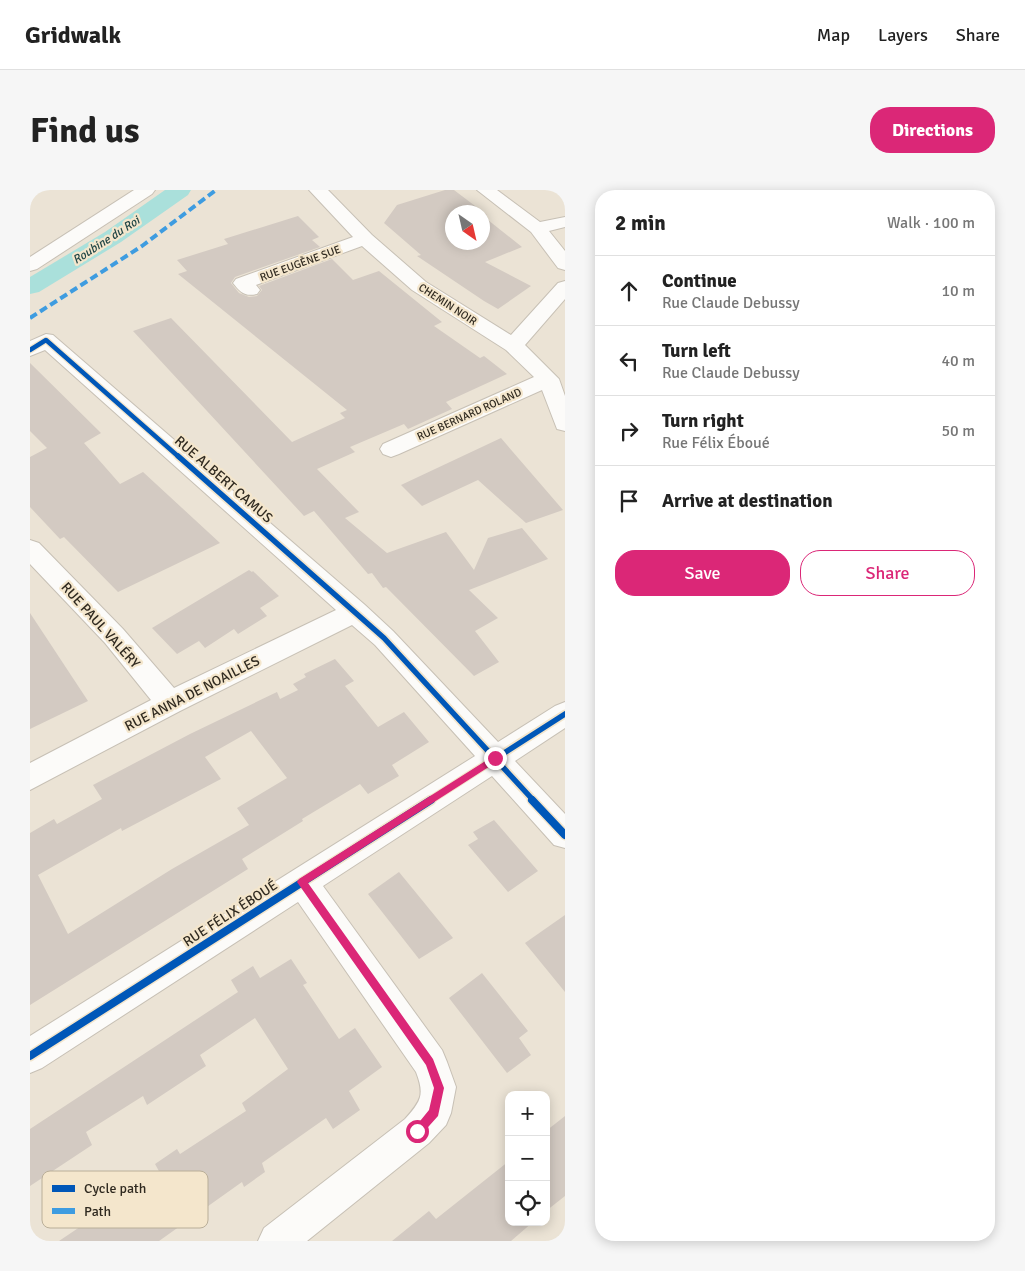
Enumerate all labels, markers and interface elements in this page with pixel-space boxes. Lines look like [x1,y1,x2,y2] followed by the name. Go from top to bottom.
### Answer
[25,20,121,50] text: Gridwalk
[817,24,850,46] text: Map
[878,24,928,46] text: Layers
[956,24,1000,46] text: Share
[870,107,995,153] button: Directions
[30,109,140,152] text: Find us
[445,205,490,250] north arrow
[615,210,666,236] text: 2 min
[70,212,144,268] water label: Roubine du Roi
[887,213,975,233] text: Walk · 100 m
[258,242,342,284] street label: RUE EUGÈNE SUE
[662,269,737,293] text: Continue
[615,277,643,305] icon: ahead
[416,281,480,328] street label: CHEMIN NOIR
[941,281,975,301] text: 10 m
[662,293,800,313] text: Rue Claude Debussy
[662,339,731,363] text: Turn left
[615,347,643,375] icon: left
[941,351,975,371] text: 40 m
[662,363,800,383] text: Rue Claude Debussy
[415,386,523,443] street label: RUE BERNARD ROLAND
[662,409,744,433] text: Turn right
[615,417,643,445] icon: right
[941,421,975,441] text: 50 m
[171,432,276,527] street label: RUE ALBERT CAMUS
[662,433,770,453] text: Rue Félix Éboué
[615,487,643,515] icon: arrive
[662,489,833,513] text: Arrive at destination
[615,550,790,596] button: Save
[800,550,975,596] button: Share
[58,579,144,672] street label: RUE PAUL VALÉRY
[122,652,263,735] street label: RUE ANNA DE NOAILLES
[484,747,507,770] route end
[180,877,281,950] street label: RUE FÉLIX ÉBOUÉ
[505,1091,550,1226] map controls
[505,1091,550,1136] button: +
[406,1120,429,1143] route start
[505,1136,550,1181] button: −
[42,1171,208,1228] legend
[84,1180,146,1197] text: Cycle path
[505,1181,550,1226] button: locate
[84,1203,111,1220] text: Path

